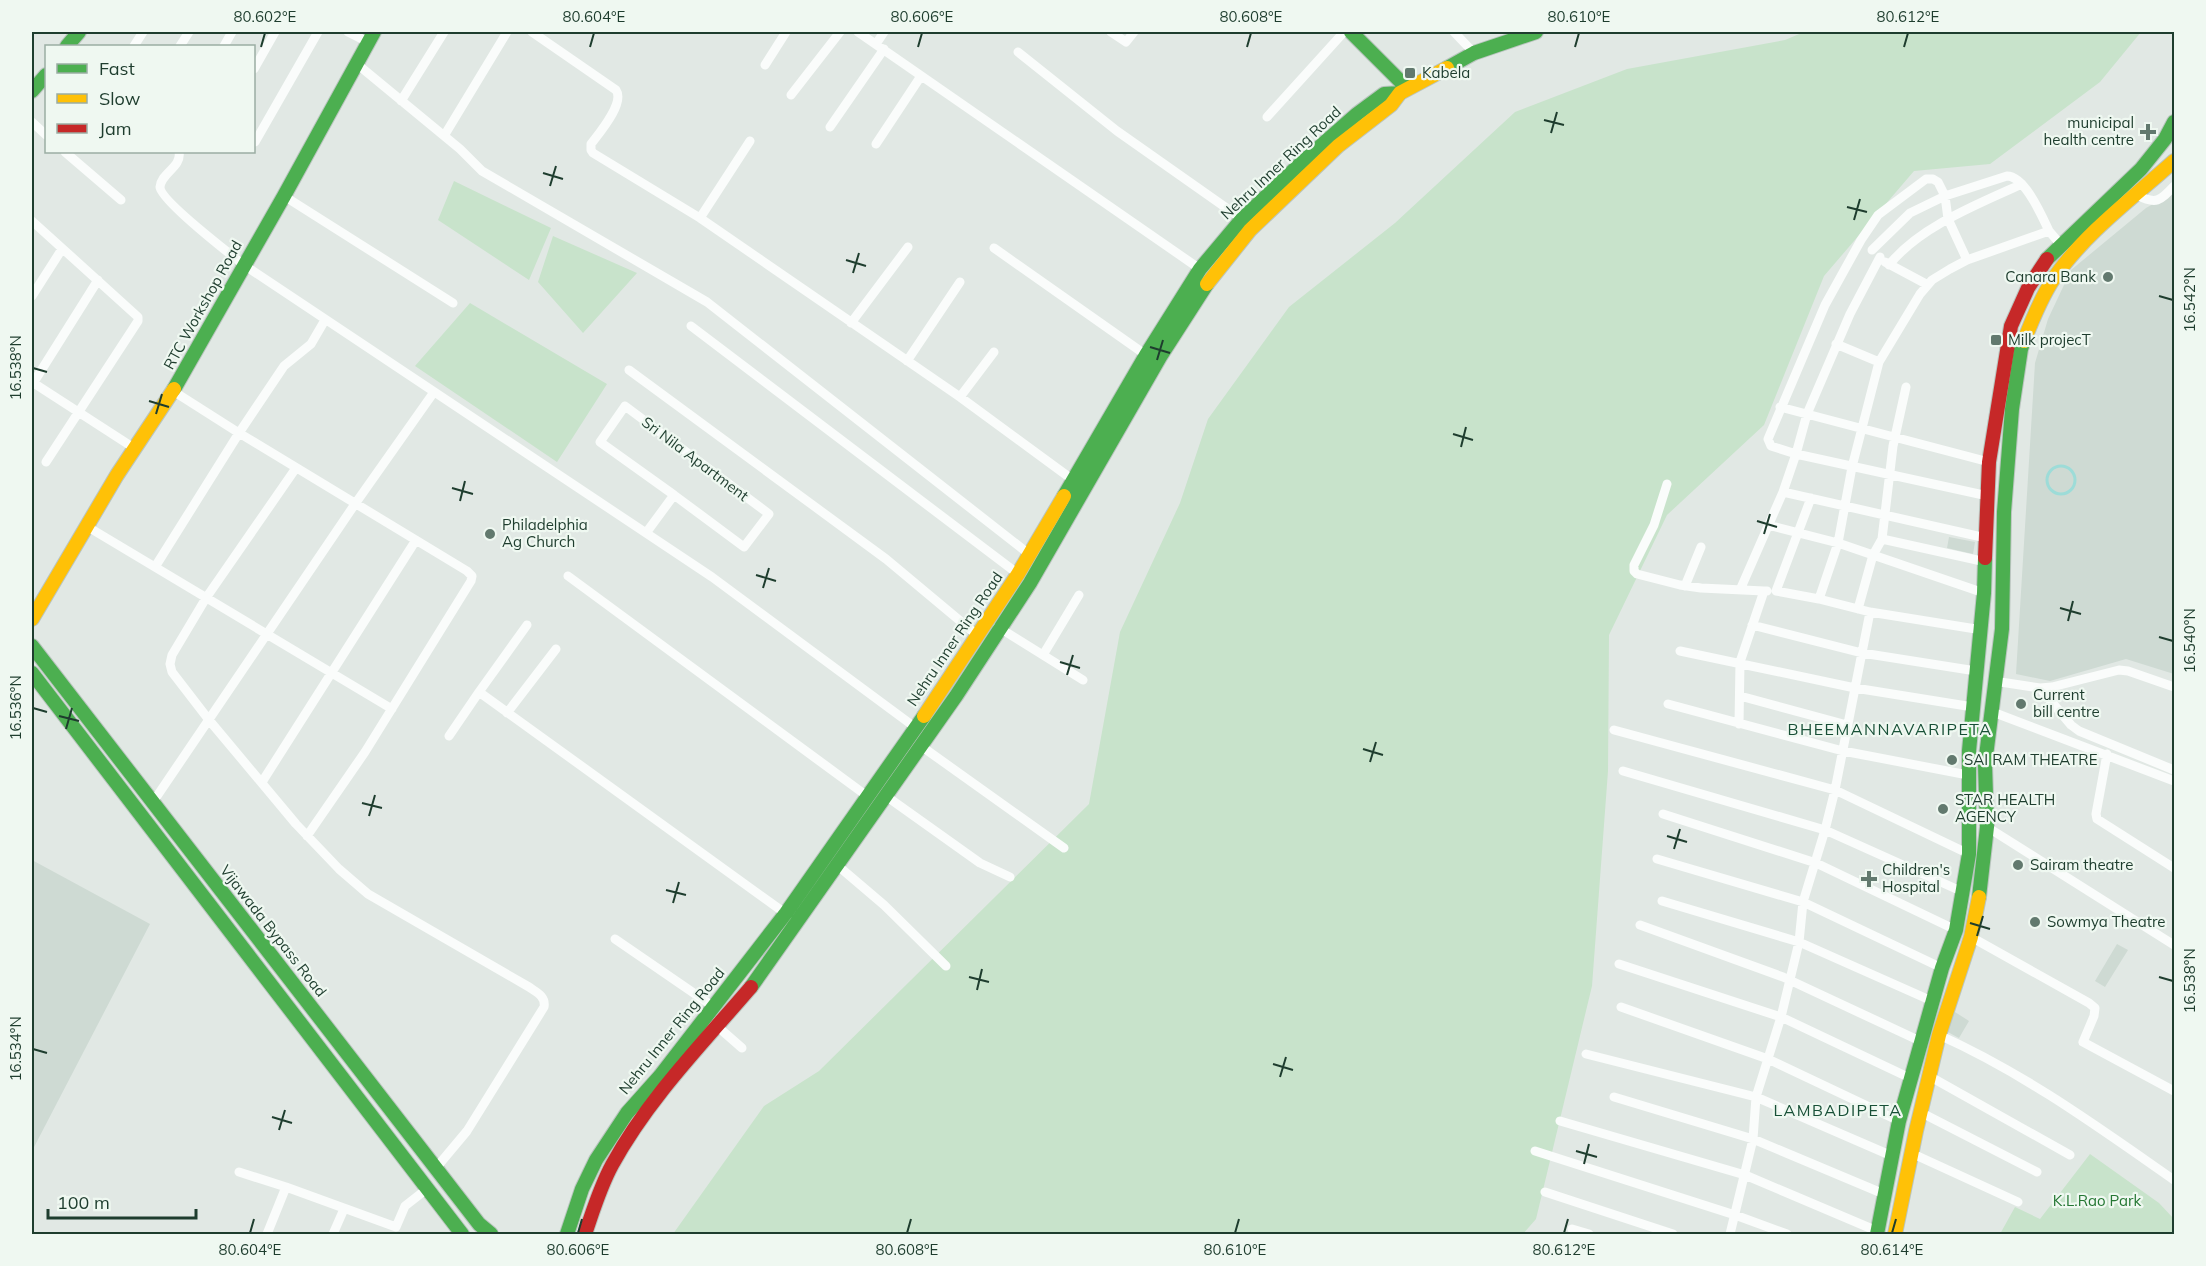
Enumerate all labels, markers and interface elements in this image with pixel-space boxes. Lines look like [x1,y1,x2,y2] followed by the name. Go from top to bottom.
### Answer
[234,7,297,26] text: 80.602°E
[563,7,626,26] text: 80.604°E
[891,7,954,26] text: 80.606°E
[1220,7,1283,26] text: 80.608°E
[1548,7,1611,26] text: 80.610°E
[1877,7,1940,26] text: 80.612°E
[45,45,255,153] legend
[99,57,135,80] text: Fast
[1422,63,1470,82] place label: Kabela
[1403,66,1417,80] marker: Kabela
[99,87,141,110] text: Slow
[1217,102,1345,223] street label: Nehru Inner Ring Road
[2044,113,2134,149] place label: municipal health centre
[99,117,132,140] text: Jam
[2139,123,2157,141] marker: municipal health centre
[159,237,246,373] street label: RTC Workshop Road
[2005,267,2096,286] place label: Canara Bank
[2180,267,2199,333] text: 16.542°N
[2101,270,2115,284] marker: Canara Bank
[2008,330,2091,349] place label: Milk projecT
[1989,333,2003,347] marker: Milk projecT
[6,335,25,401] text: 16.538°N
[638,412,753,505] street label: Sri Nila Apartment
[502,515,588,551] place label: Philadelphia Ag Church
[483,527,497,541] marker: Philadelphia Ag Church
[903,568,1007,709] street label: Nehru Inner Ring Road
[2180,608,2199,674] text: 16.540°N
[6,675,25,741] text: 16.536°N
[2033,685,2100,721] place label: Current bill centre
[2014,697,2028,711] marker: Current bill centre
[1788,719,1992,739] district label: BHEEMANNAVARIPETA
[1964,750,2098,769] place label: SAI RAM THEATRE
[1945,753,1959,767] marker: SAI RAM THEATRE
[1955,790,2055,826] place label: STAR HEALTH AGENCY
[1936,802,1950,816] marker: STAR HEALTH AGENCY
[2030,855,2133,874] place label: Sairam theatre
[2011,858,2025,872] marker: Sairam theatre
[1882,860,1950,896] place label: Children's Hospital
[216,861,331,1000] street label: Vijawada Bypass Road
[1860,870,1878,888] marker: Children's Hospital
[2047,912,2165,931] place label: Sowmya Theatre
[2028,915,2042,929] marker: Sowmya Theatre
[2180,948,2199,1014] text: 16.538°N
[615,963,729,1098] street label: Nehru Inner Ring Road
[6,1016,25,1082] text: 16.534°N
[1774,1100,1902,1120] district label: LAMBADIPETA
[48,1182,196,1220] scale bar
[57,1191,110,1214] text: 100 m
[2053,1191,2141,1210] park label: K.L.Rao Park
[219,1240,282,1259] text: 80.604°E
[547,1240,610,1259] text: 80.606°E
[876,1240,939,1259] text: 80.608°E
[1204,1240,1267,1259] text: 80.610°E
[1533,1240,1596,1259] text: 80.612°E
[1861,1240,1924,1259] text: 80.614°E

